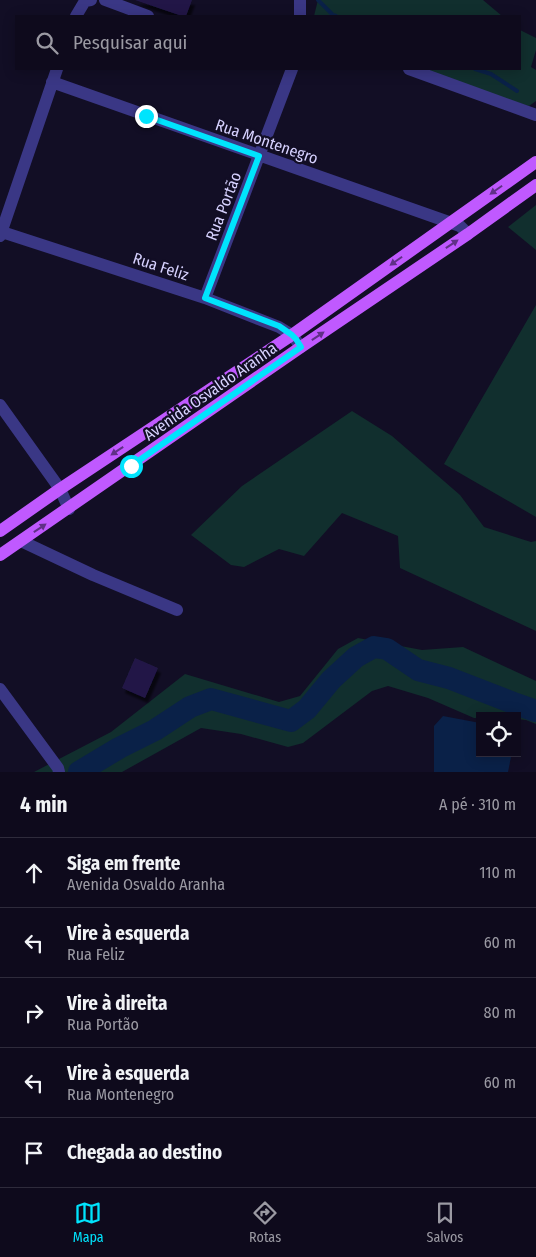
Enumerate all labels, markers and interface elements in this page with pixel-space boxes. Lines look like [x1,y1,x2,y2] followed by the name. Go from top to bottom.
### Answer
[15,15,521,70] search box
[33,29,61,57] icon: search
[73,31,187,54] text: Pesquisar aqui
[135,105,158,128] route end
[213,115,321,168] street label: Rua Montenegro
[202,169,245,243] street label: Rua Portão
[489,185,503,195] one-way arrow
[445,239,459,249] one-way arrow
[131,249,191,284] street label: Rua Feliz
[389,256,403,266] one-way arrow
[311,331,325,341] one-way arrow
[140,338,281,445] street label: Avenida Osvaldo Aranha
[110,446,124,456] one-way arrow
[120,455,143,478] route start
[34,523,47,533] one-way arrow
[476,712,521,757] map controls
[476,712,521,757] button: locate
[20,792,68,818] text: 4 min
[439,795,516,814] text: A pé · 310 m
[67,852,181,875] text: Siga em frente
[20,859,48,887] icon: ahead
[479,863,516,882] text: 110 m
[67,875,225,894] text: Avenida Osvaldo Aranha
[67,922,189,945] text: Vire à esquerda
[20,929,48,957] icon: left
[484,933,516,952] text: 60 m
[67,945,125,964] text: Rua Feliz
[67,992,168,1015] text: Vire à direita
[20,999,48,1027] icon: right
[484,1003,516,1022] text: 80 m
[67,1015,139,1034] text: Rua Portão
[67,1062,189,1085] text: Vire à esquerda
[20,1069,48,1097] icon: left
[484,1073,516,1092] text: 60 m
[67,1085,174,1104] text: Rua Montenegro
[20,1139,48,1167] icon: arrive
[67,1141,222,1164] text: Chegada ao destino
[73,1199,104,1246] tab: Mapa
[249,1199,281,1246] tab: Rotas
[427,1199,463,1246] tab: Salvos

